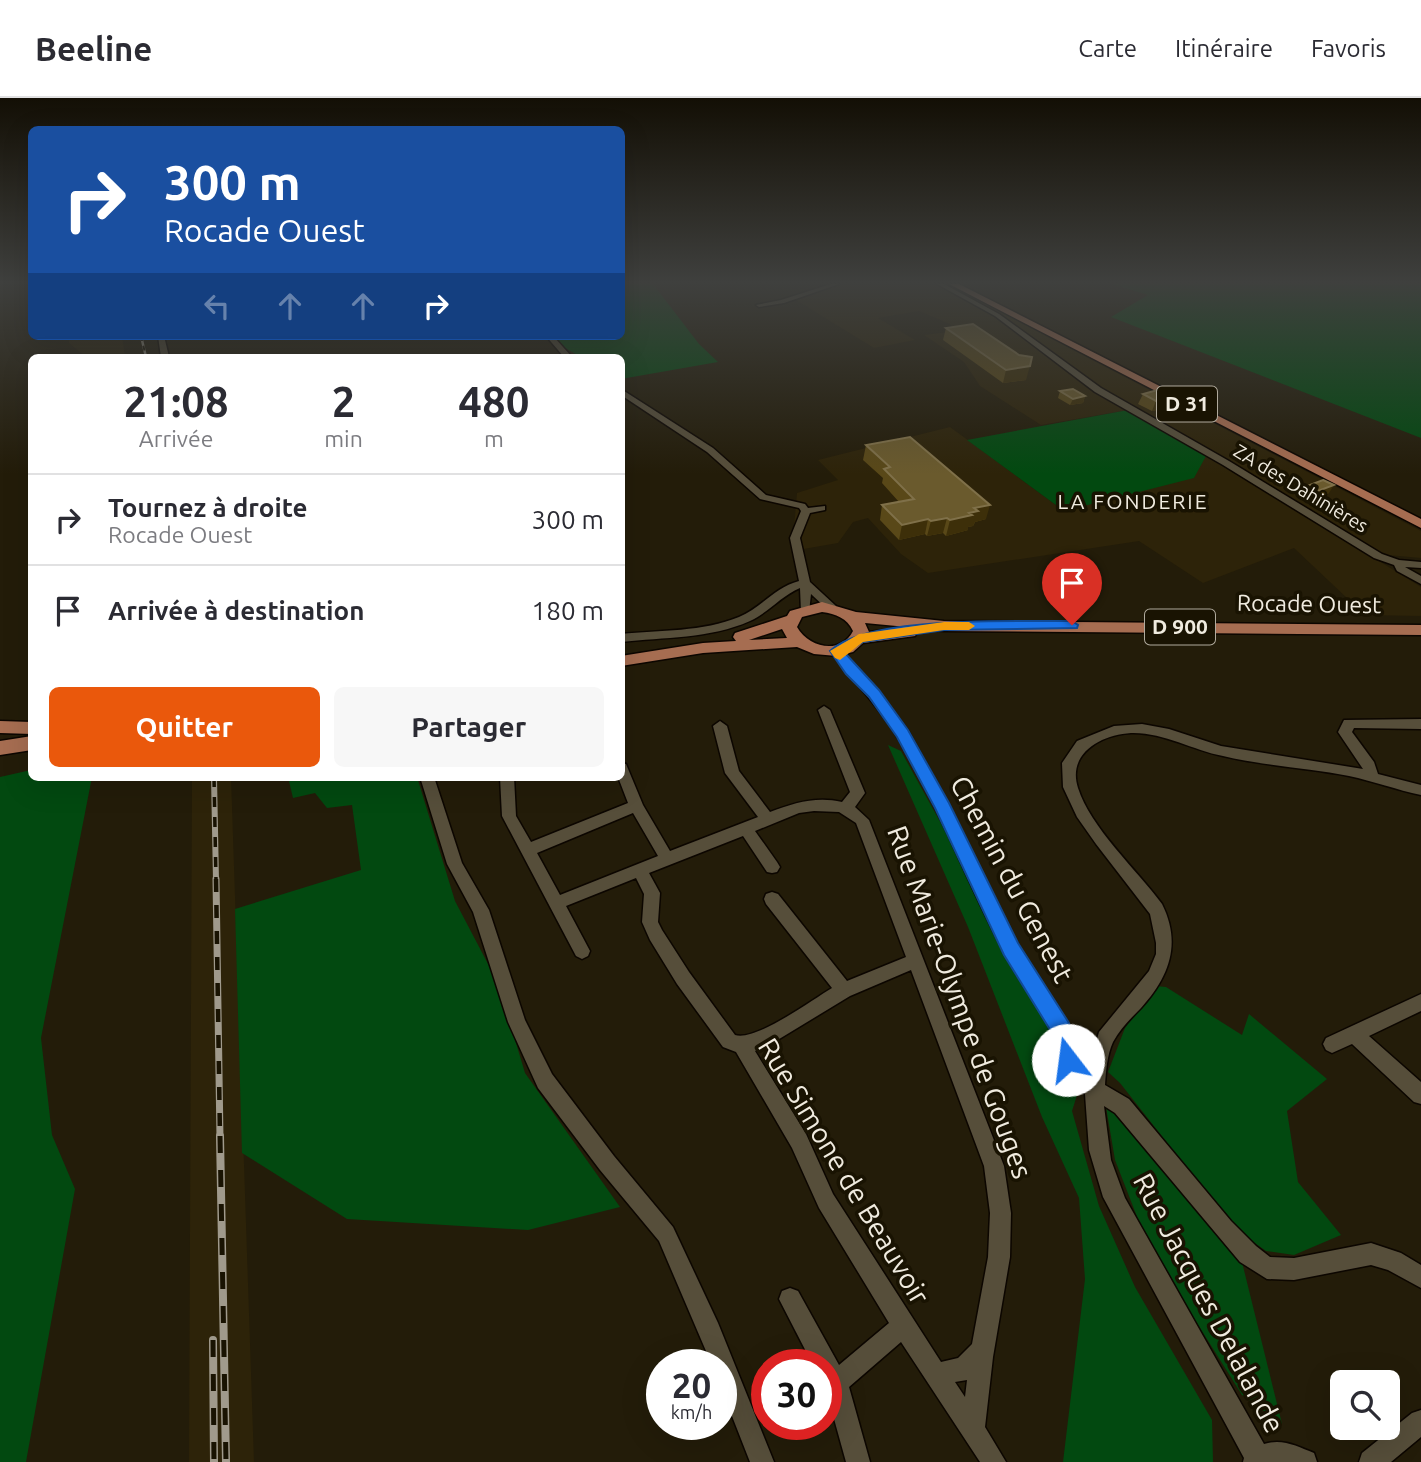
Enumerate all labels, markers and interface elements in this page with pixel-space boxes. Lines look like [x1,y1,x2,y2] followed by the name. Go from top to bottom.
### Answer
[35,30,152,67] text: Beeline
[1078,35,1137,62] text: Carte
[1175,35,1273,62] text: Itinéraire
[1311,35,1386,62] text: Favoris
[49,154,140,245] icon: right
[164,154,301,209] text: 300 m
[164,212,365,248] text: Rocade Ouest
[198,287,236,325] icon: left
[271,287,309,325] icon: ahead
[344,287,382,325] icon: ahead
[417,287,455,325] icon: right
[124,378,229,425] text: 21:08
[332,378,355,425] text: 2
[458,378,529,425] text: 480
[1157,386,1217,422] road number: D 31
[139,426,213,451] text: Arrivée
[324,426,363,451] text: min
[484,426,504,451] text: m
[1230,439,1372,537] street label: ZA des Dahinières
[1058,489,1208,513] district label: LA FONDERIE
[108,493,307,522] text: Tournez à droite
[49,501,87,539] icon: right
[532,505,604,534] text: 300 m
[108,522,252,547] text: Rocade Ouest
[1042,553,1102,625] pin
[1053,564,1091,602] icon: arrive
[1237,590,1381,617] street label: Rocade Ouest
[49,592,87,630] icon: arrive
[108,596,364,625] text: Arrivée à destination
[532,596,604,625] text: 180 m
[1145,610,1215,644] road number: D 900
[49,687,320,767] button: Quitter
[334,687,604,767] button: Partager
[945,770,1080,987] street label: Chemin du Genest
[882,821,1039,1182] street label: Rue Marie-Olympe de Gouges
[1031,1023,1105,1097] position arrow
[753,1032,936,1310] street label: Rue Simone de Beauvoir
[1128,1168,1291,1438] street label: Rue Jacques Delalande
[751,1349,842,1440] speed limit sign: 30
[672,1365,711,1405] text: 20
[1330,1370,1400,1440] map controls
[1330,1370,1400,1440] button: search
[671,1402,712,1422] text: km/h

